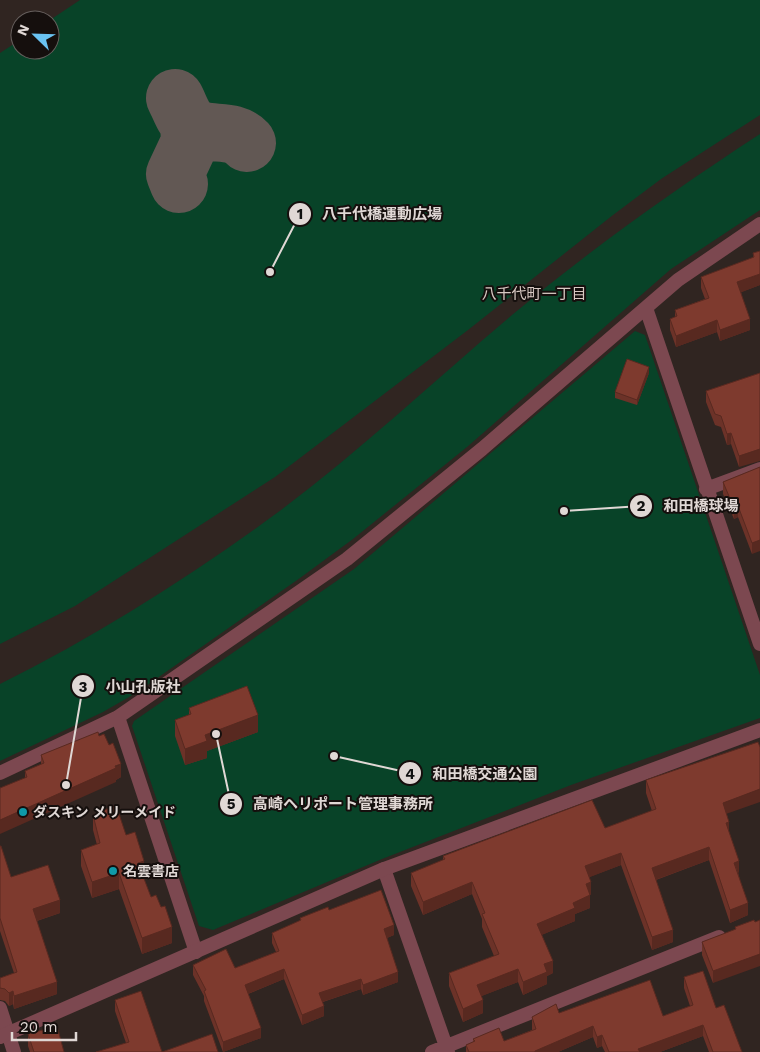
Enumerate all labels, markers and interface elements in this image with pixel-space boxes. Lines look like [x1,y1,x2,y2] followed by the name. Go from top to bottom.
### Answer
[10,10,60,60] north arrow
[14,22,32,38] text: N
[287,199,452,229] callout: 八千代橋運動広場
[297,205,303,223] text: 1
[322,205,442,223] text: 八千代橋運動広場
[481,285,587,303] district label: 八千代町一丁目
[628,491,748,521] callout: 和田橋球場
[637,497,646,515] text: 2
[663,497,739,515] text: 和田橋球場
[70,671,190,701] callout: 小山孔版社
[79,678,88,696] text: 3
[105,678,181,696] text: 小山孔版社
[397,758,547,788] callout: 和田橋交通公園
[405,765,415,783] text: 4
[432,765,538,783] text: 和田橋交通公園
[218,789,443,819] callout: 高崎ヘリポート管理事務所
[227,795,236,813] text: 5
[253,795,433,813] text: 高崎ヘリポート管理事務所
[33,804,176,820] place label: ダスキン メリーメイド
[17,806,29,818] marker: ダスキン メリーメイド
[123,863,179,879] place label: 名雲書店
[107,865,119,877] marker: 名雲書店
[12,1010,76,1042] scale bar
[20,1018,58,1036] text: 20 m

